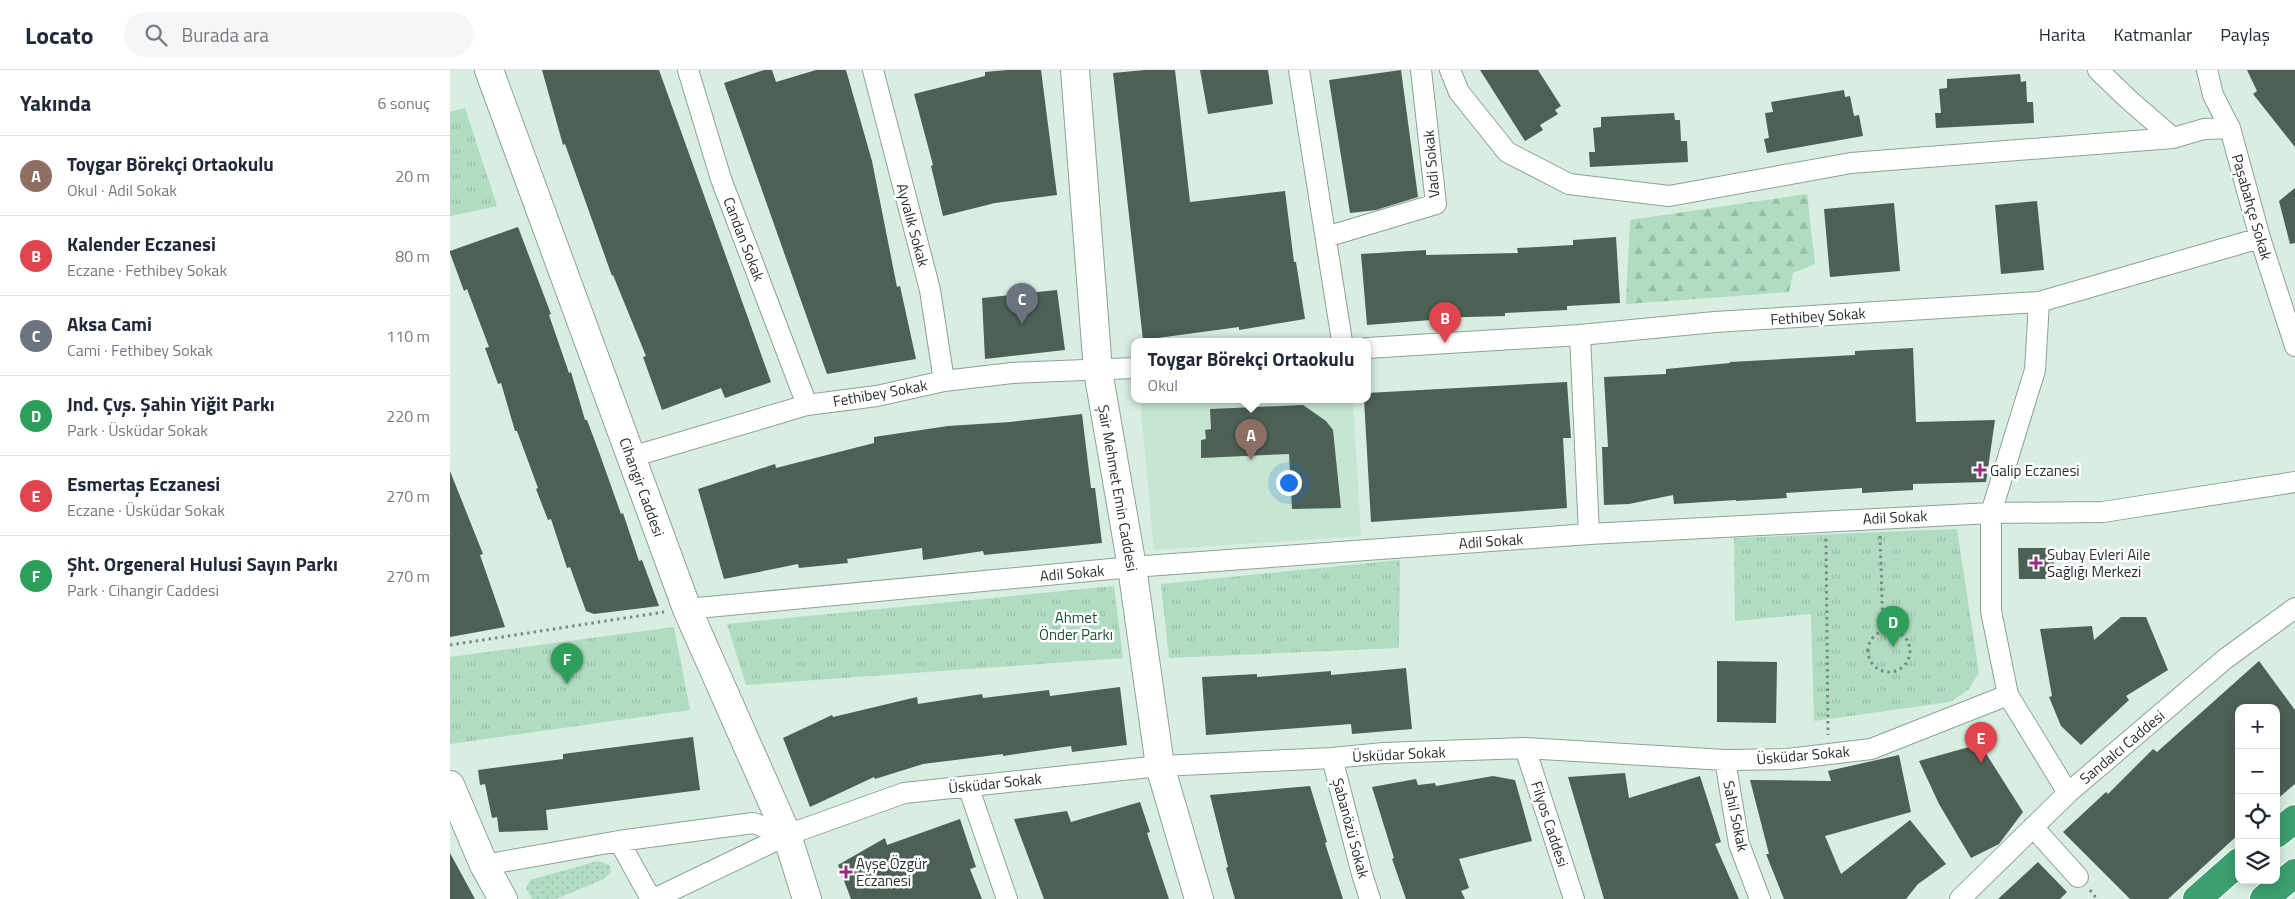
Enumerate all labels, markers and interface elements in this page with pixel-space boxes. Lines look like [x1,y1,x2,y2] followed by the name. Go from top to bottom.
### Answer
[124,12,474,57] search box
[25,17,94,53] text: Locato
[182,20,269,49] text: Burada ara
[142,21,170,49] icon: search
[2039,21,2086,48] text: Harita
[2114,21,2192,48] text: Katmanlar
[2220,21,2270,48] text: Paylaş
[20,87,91,119] text: Yakında
[378,91,430,115] text: 6 sonuç
[1417,129,1445,199] street label: Vadi Sokak
[67,149,274,178] text: Toygar Börekçi Ortaokulu
[2226,151,2278,263] street label: Paşabahçe Sokak
[31,164,41,188] text: A
[395,164,430,188] text: 20 m
[67,178,177,202] text: Okul · Adil Sokak
[891,181,935,269] street label: Ayvalık Sokak
[717,194,771,284] street label: Candan Sokak
[67,229,216,258] text: Kalender Eczanesi
[31,244,41,268] text: B
[395,244,430,268] text: 80 m
[67,258,227,282] text: Eczane · Fethibey Sokak
[1006,283,1038,324] pin: C
[1770,301,1866,331] street label: Fethibey Sokak
[1429,302,1461,343] pin: B
[67,309,152,338] text: Aksa Cami
[32,324,40,348] text: C
[386,324,430,348] text: 110 m
[67,338,213,362] text: Cami · Fethibey Sokak
[1131,338,1371,403] popup
[1148,344,1354,373] text: Toygar Börekçi Ortaokulu
[831,373,929,413] street label: Fethibey Sokak
[1148,373,1178,397] text: Okul
[67,389,275,418] text: Jnd. Çvş. Şahin Yiğit Parkı
[1092,403,1144,573] street label: Şair Mehmet Emin Caddesi
[31,404,41,428] text: D
[386,404,430,428] text: 220 m
[67,418,208,442] text: Park · Üsküdar Sokak
[1235,419,1267,460] pin: A
[613,434,671,540] street label: Cihangir Caddesi
[1990,459,2080,482] place label: Galip Eczanesi
[1974,464,1986,476] marker: Galip Eczanesi
[67,469,220,498] text: Esmertaş Eczanesi
[1276,470,1302,496] your location
[32,484,40,508] text: E
[386,484,430,508] text: 270 m
[67,498,225,522] text: Eczane · Üsküdar Sokak
[1862,504,1928,530] street label: Adil Sokak
[1458,527,1524,555] street label: Adil Sokak
[2047,543,2150,583] place label: Subay Evleri Aile Sağlığı Merkezi
[67,549,338,578] text: Şht. Orgeneral Hulusi Sayın Parkı
[2029,556,2043,570] marker: Subay Evleri Aile Sağlığı Merkezi
[1039,559,1105,587] street label: Adil Sokak
[32,564,40,588] text: F
[386,564,430,588] text: 270 m
[67,578,219,602] text: Park · Cihangir Caddesi
[1039,606,1113,646] park label: Ahmet Önder Parkı
[1877,606,1909,647] pin: D
[551,643,583,684] pin: F
[2074,704,2170,790] street label: Sandalcı Caddesi
[2235,704,2280,884] map controls
[2235,704,2280,749] button: +
[1965,722,1997,763] pin: E
[1755,739,1851,771] street label: Üsküdar Sokak
[1352,740,1446,768] street label: Üsküdar Sokak
[2235,749,2280,794] button: −
[947,767,1043,799] street label: Üsküdar Sokak
[1327,775,1375,881] street label: Şabanözü Sokak
[1525,778,1575,870] street label: Filyos Caddesi
[1717,779,1755,853] street label: Sahil Sokak
[2235,794,2280,839] button: locate
[2235,839,2280,884] button: layers
[856,852,927,892] place label: Ayşe Özgür Eczanesi
[840,866,852,878] marker: Ayşe Özgür Eczanesi

